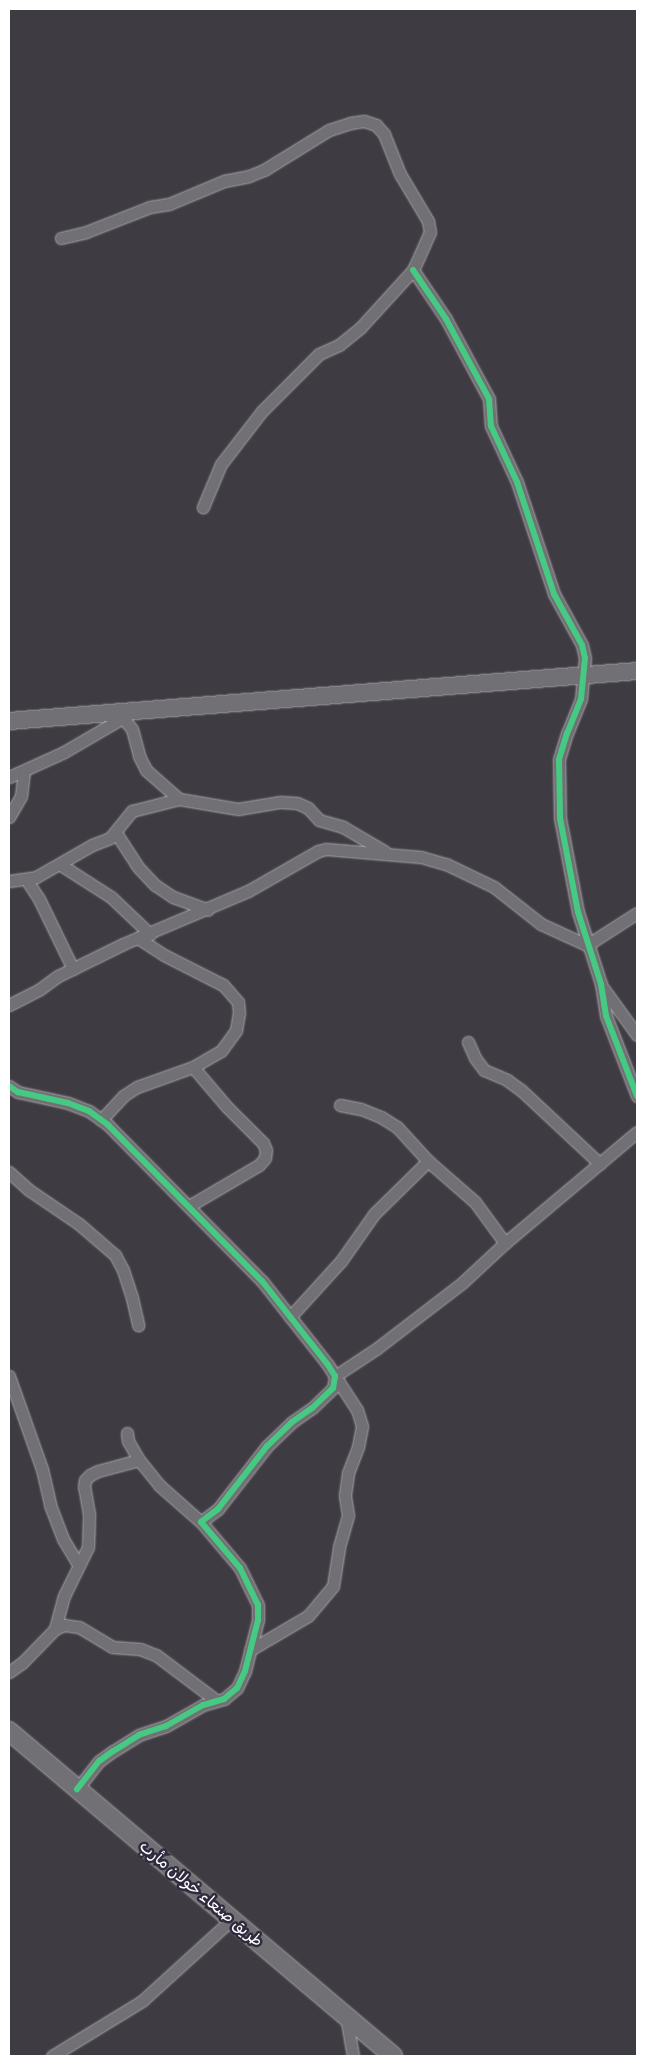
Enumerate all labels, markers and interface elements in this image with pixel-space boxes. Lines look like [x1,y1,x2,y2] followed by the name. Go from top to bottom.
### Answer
[135,1837,267,1951] street label: طريق صنعاء خولان مأرب

